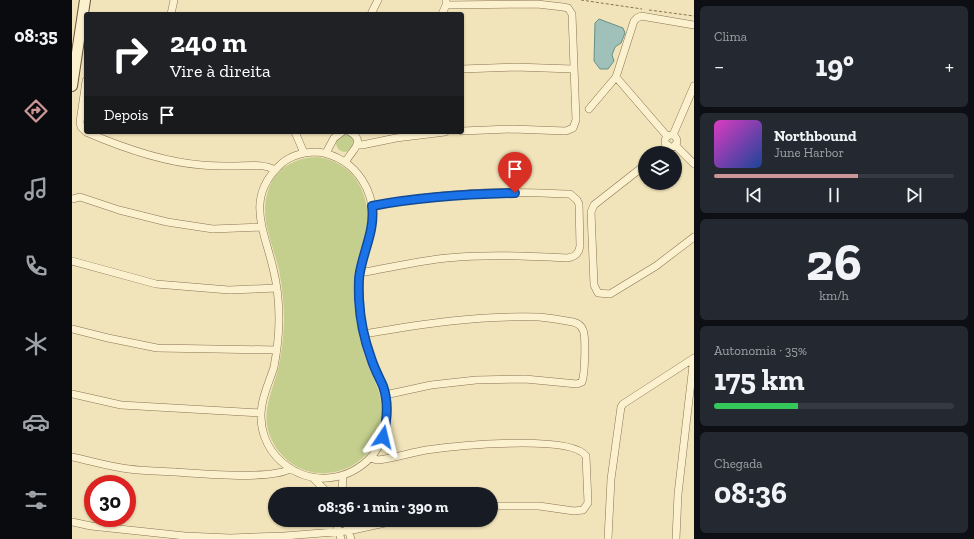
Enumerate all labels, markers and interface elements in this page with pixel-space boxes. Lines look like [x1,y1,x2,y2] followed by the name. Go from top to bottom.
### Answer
[14,25,58,47] text: 08:35
[170,26,247,59] text: 240 m
[104,28,156,80] icon: right
[714,29,747,44] text: Clima
[815,48,854,84] text: 19°
[714,53,724,80] text: −
[945,53,954,80] text: +
[170,60,271,82] text: Vire à direita
[22,97,50,125] icon: directions
[156,104,178,126] icon: arrive
[104,106,148,124] text: Depois
[774,127,857,145] text: Northbound
[774,145,844,160] text: June Harbor
[638,146,682,190] map controls
[638,146,682,190] button: layers
[498,152,532,193] pin
[504,158,526,180] icon: arrive
[22,175,50,203] icon: music
[743,184,765,206] icon: previous
[823,184,845,206] icon: pause
[903,184,925,206] icon: next
[806,231,862,293] text: 26
[22,252,50,280] icon: phone
[819,288,849,303] text: km/h
[22,330,50,358] icon: climate
[714,343,807,358] text: Autonomia · 35%
[714,362,805,398] text: 175 km
[22,408,50,436] icon: car
[362,416,404,458] position arrow
[714,456,763,471] text: Chegada
[84,475,136,527] speed limit sign: 30
[714,475,787,511] text: 08:36
[22,486,50,514] icon: filters
[318,498,448,516] text: 08:36 · 1 min · 390 m

